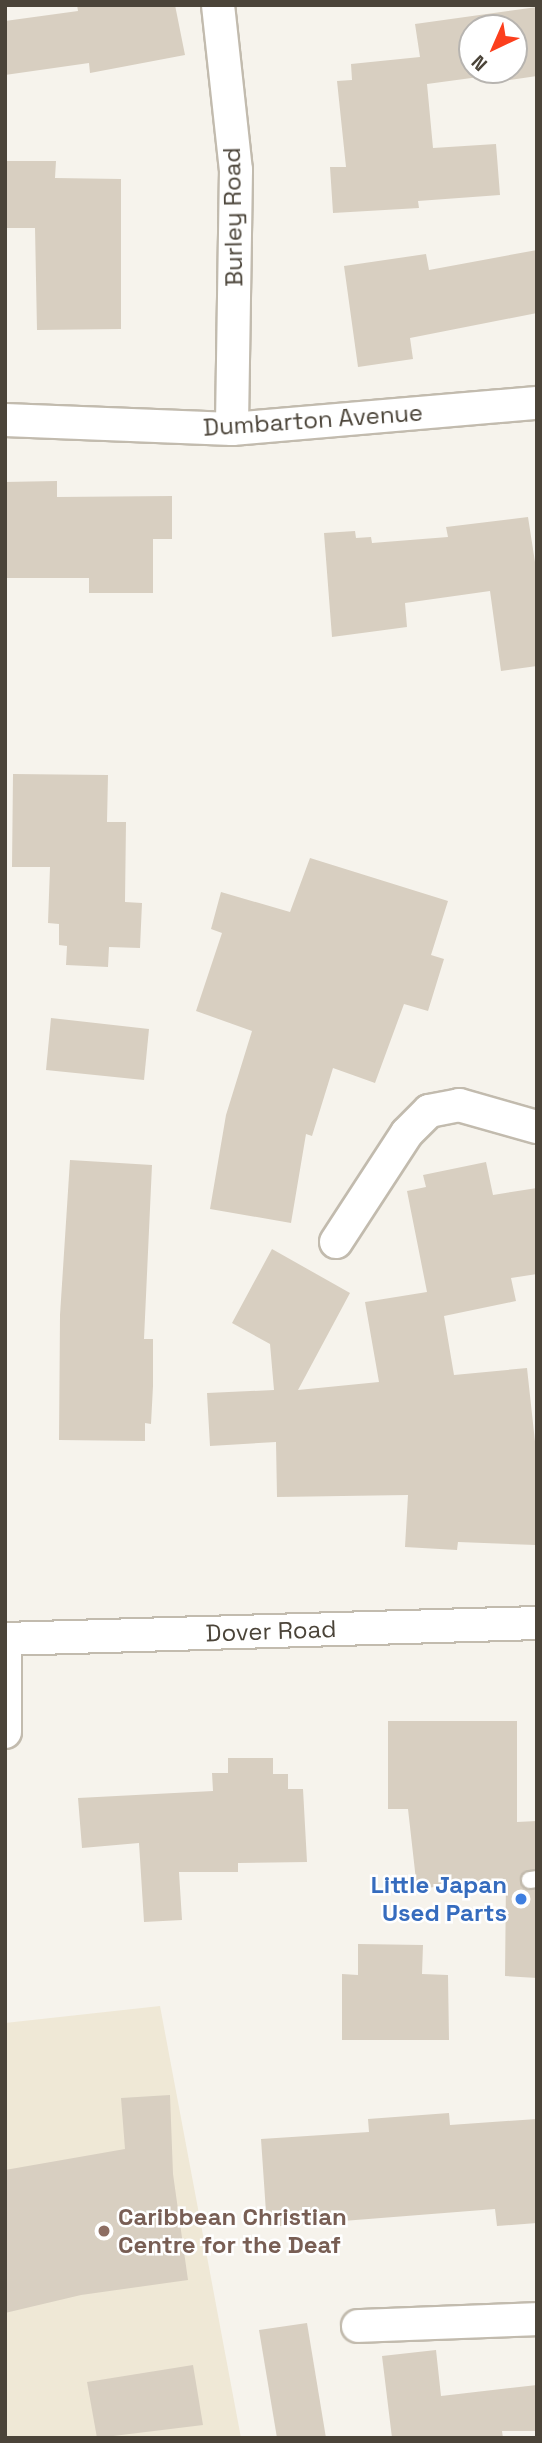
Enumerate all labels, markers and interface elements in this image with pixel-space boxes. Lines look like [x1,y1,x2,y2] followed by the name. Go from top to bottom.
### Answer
[458,14,528,84] north arrow
[466,50,493,76] text: N
[217,147,249,287] street label: Burley Road
[202,398,424,442] street label: Dumbarton Avenue
[205,1614,337,1648] street label: Dover Road
[371,1871,507,1927] place label: Little Japan Used Parts
[513,1891,529,1907] marker: Little Japan Used Parts
[118,2203,347,2259] place label: Caribbean Christian Centre for the Deaf
[96,2223,112,2239] marker: Caribbean Christian Centre for the Deaf

